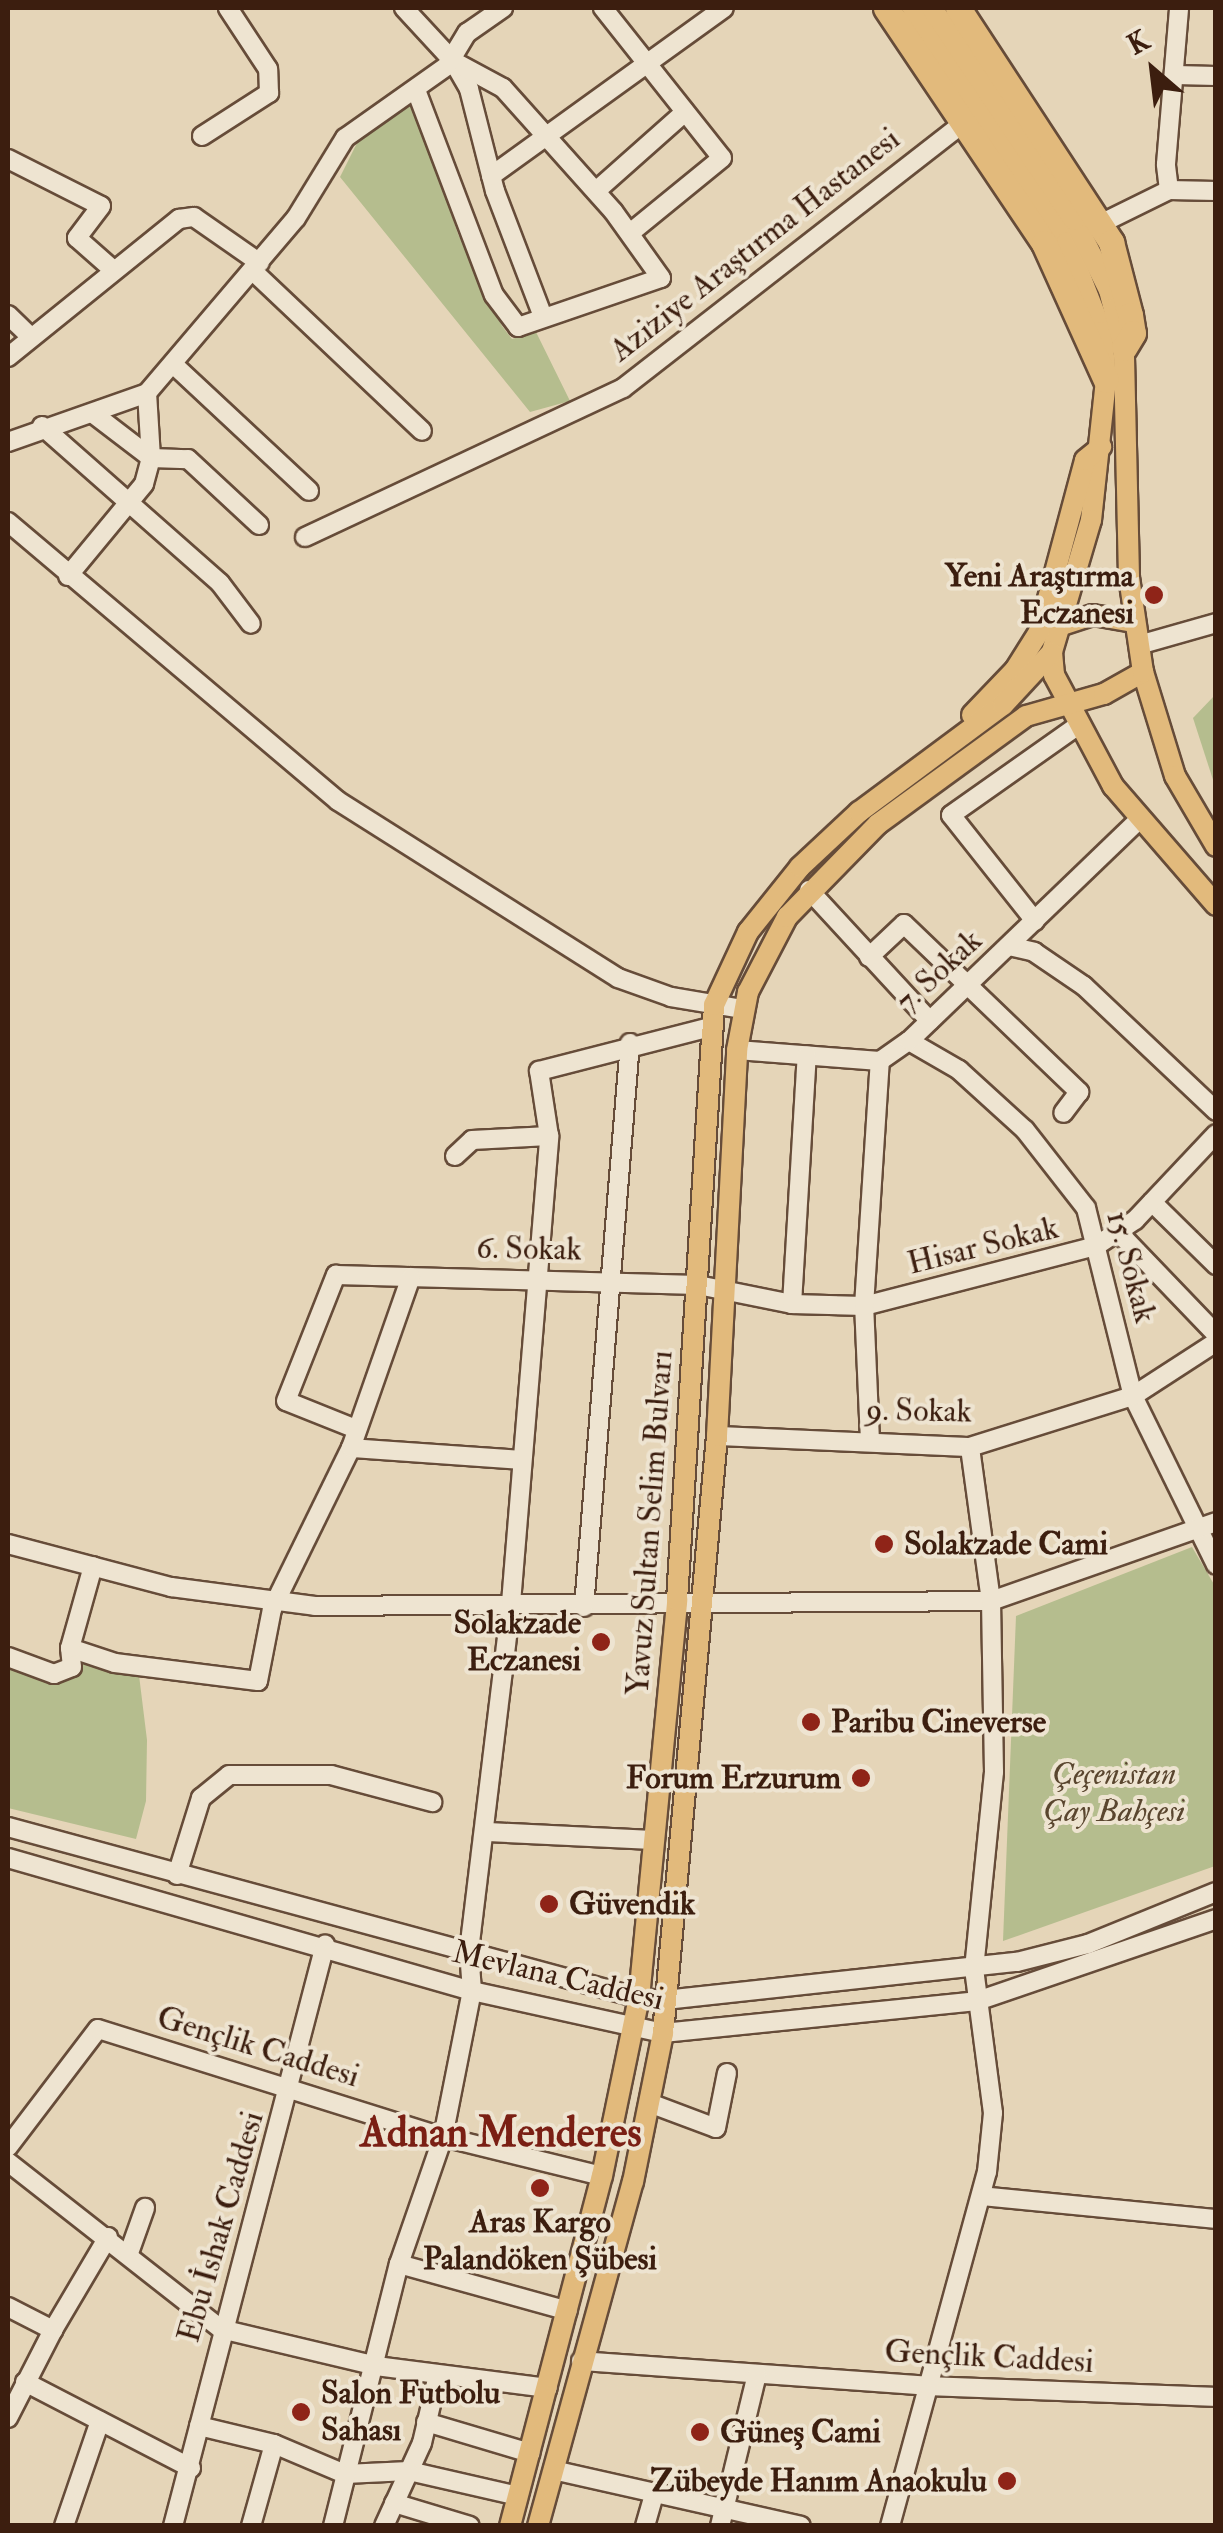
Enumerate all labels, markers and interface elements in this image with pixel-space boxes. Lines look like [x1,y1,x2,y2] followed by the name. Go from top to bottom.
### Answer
[1103,20,1203,120] north arrow
[1122,23,1156,63] text: K
[602,120,908,370] street label: Aziziye Araştırma Hastanesi
[945,558,1134,633] place label: Yeni Araştırma Eczanesi
[1143,584,1165,606] marker: Yeni Araştırma Eczanesi
[888,922,990,1020] street label: 7. Sokak
[1098,1207,1164,1327] street label: 15. Sokak
[904,1209,1062,1283] street label: Hisar Sokak
[476,1229,582,1269] street label: 6. Sokak
[619,1349,681,1697] street label: Yavuz Sultan Selim Bulvarı
[866,1391,972,1431] street label: 9. Sokak
[904,1525,1108,1563] place label: Solakzade Cami
[873,1533,895,1555] marker: Solakzade Cami
[454,1605,581,1680] place label: Solakzade Eczanesi
[590,1631,612,1653] marker: Solakzade Eczanesi
[831,1703,1046,1741] place label: Paribu Cineverse
[800,1711,822,1733] marker: Paribu Cineverse
[1043,1756,1185,1831] park label: Çeçenistan Çay Bahçesi
[626,1759,841,1797] place label: Forum Erzurum
[850,1767,872,1789] marker: Forum Erzurum
[569,1885,695,1923] place label: Güvendik
[538,1893,560,1915] marker: Güvendik
[448,1933,668,2019] street label: Mevlana Caddesi
[152,1998,364,2096] street label: Gençlik Caddesi
[170,2107,272,2347] street label: Ebu İshak Caddesi
[360,2108,642,2158] district label: Adnan Menderes
[529,2177,551,2199] marker: Aras Kargo Palandöken Şübesi
[423,2204,657,2279] place label: Aras Kargo Palandöken Şübesi
[884,2332,1094,2382] street label: Gençlik Caddesi
[321,2375,500,2450] place label: Salon Futbolu Sahası
[290,2401,312,2423] marker: Salon Futbolu Sahası
[720,2413,881,2451] place label: Güneş Cami
[689,2421,711,2443] marker: Güneş Cami
[650,2462,987,2500] place label: Zübeyde Hanım Anaokulu
[996,2470,1018,2492] marker: Zübeyde Hanım Anaokulu

